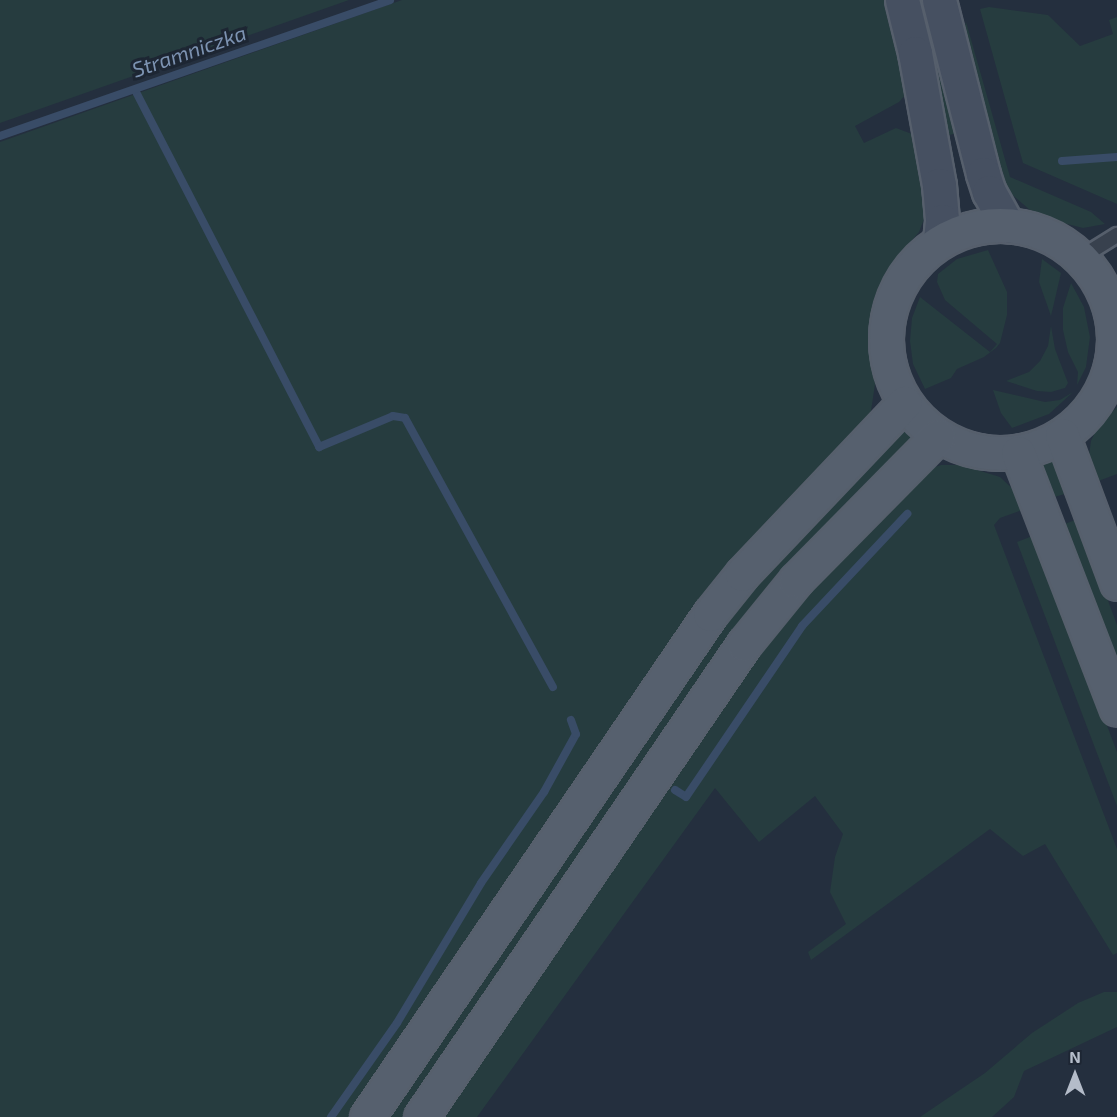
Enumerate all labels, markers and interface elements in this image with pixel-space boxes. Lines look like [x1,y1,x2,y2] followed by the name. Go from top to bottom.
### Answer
[129,20,249,82] water label: Stramniczka
[1045,1045,1105,1105] north arrow
[1069,1047,1081,1066] text: N

